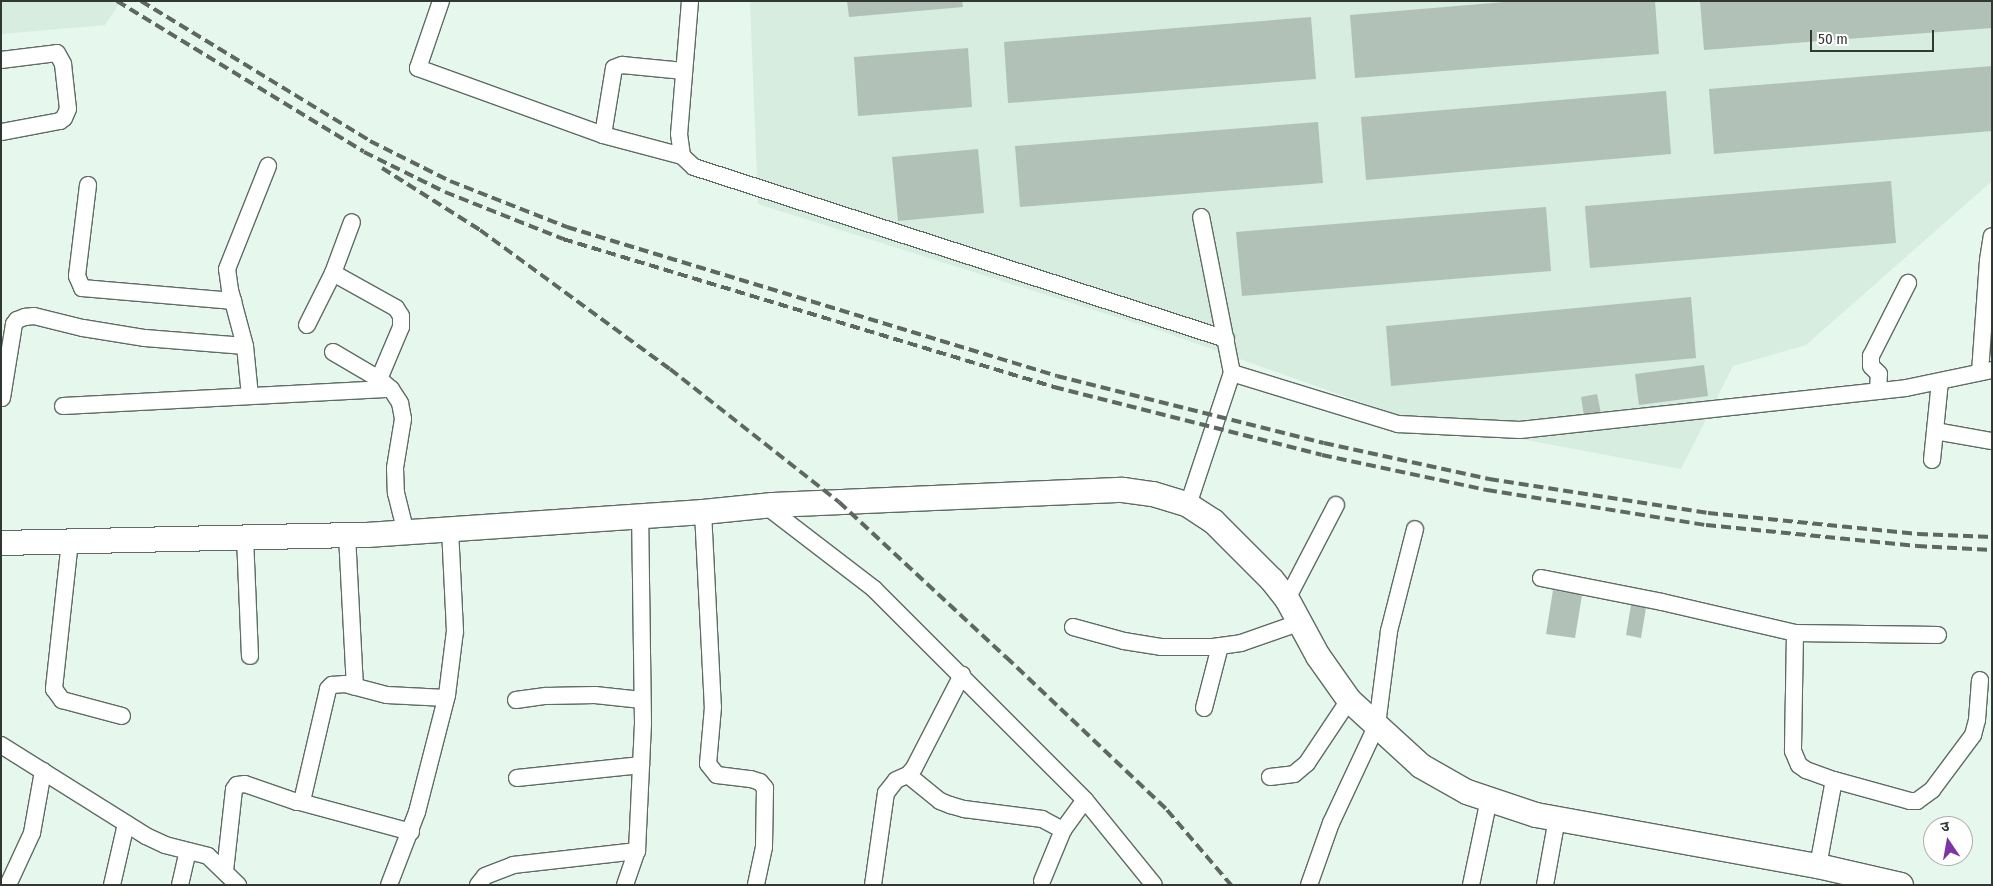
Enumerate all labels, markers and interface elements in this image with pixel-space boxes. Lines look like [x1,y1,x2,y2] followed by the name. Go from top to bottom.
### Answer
[1813,20,1937,52] scale bar
[1818,30,1848,48] text: 50 m
[1923,816,1973,866] north arrow
[1939,818,1951,836] text: उ

